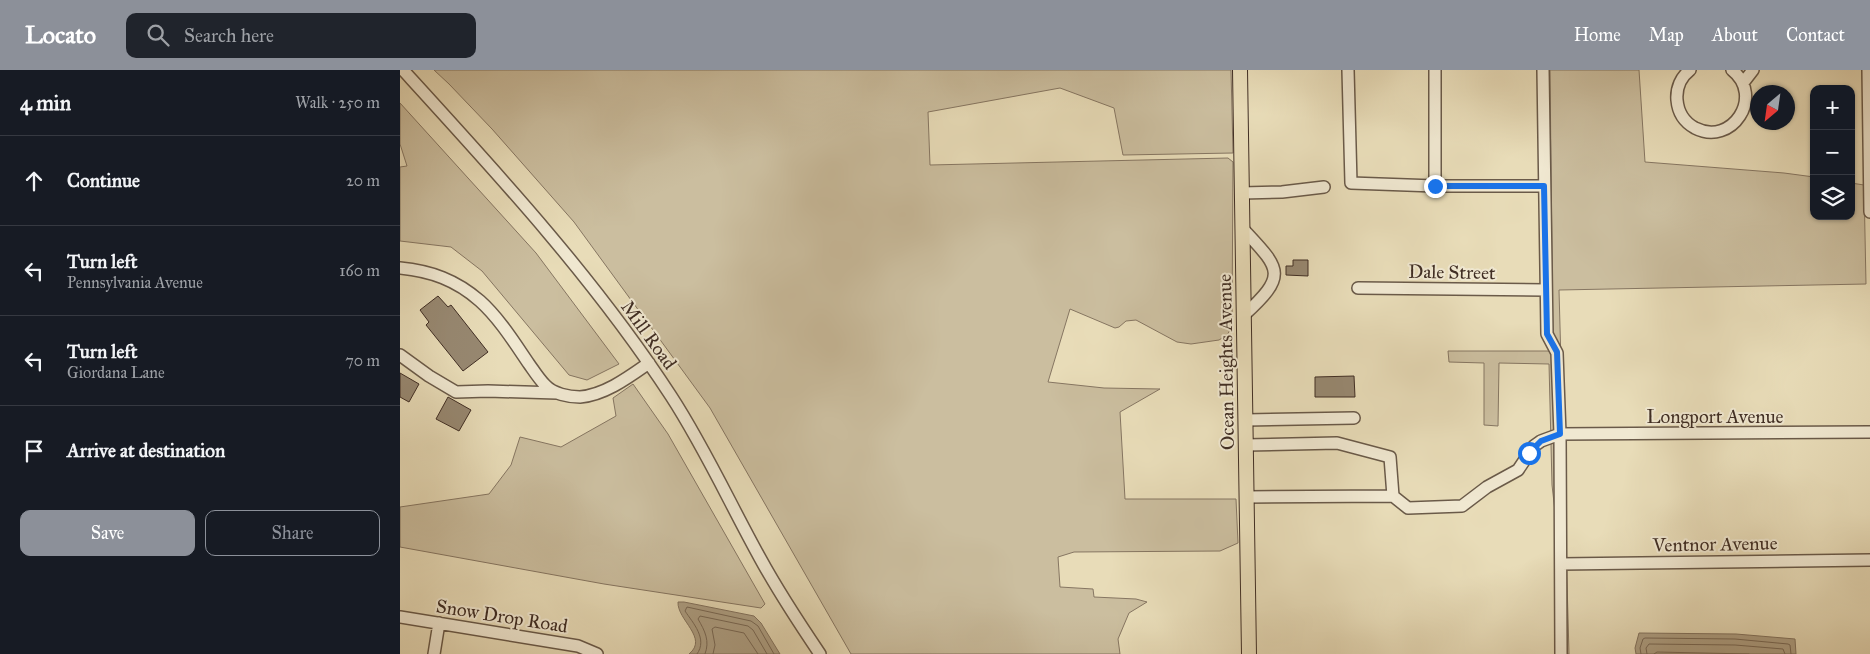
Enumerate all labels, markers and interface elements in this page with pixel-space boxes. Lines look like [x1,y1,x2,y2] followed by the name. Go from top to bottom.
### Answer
[126,13,476,58] search box
[25,20,96,50] text: Locato
[144,21,172,49] icon: search
[184,24,274,47] text: Search here
[1574,24,1621,46] text: Home
[1649,24,1684,46] text: Map
[1712,24,1758,46] text: About
[1786,24,1845,46] text: Contact
[1750,85,1795,130] north arrow
[1810,85,1855,220] map controls
[1810,85,1855,130] button: +
[20,90,71,116] text: 4 min
[295,93,380,112] text: Walk · 250 m
[1810,130,1855,175] button: −
[20,167,48,195] icon: ahead
[67,169,140,192] text: Continue
[346,171,380,190] text: 20 m
[1424,175,1447,198] route end
[1810,175,1855,220] button: layers
[67,250,137,273] text: Turn left
[20,257,48,285] icon: left
[1408,260,1496,284] street label: Dale Street
[339,261,380,280] text: 160 m
[67,273,203,292] text: Pennsylvania Avenue
[1213,274,1240,450] street label: Ocean Heights Avenue
[616,296,682,374] street label: Mill Road
[67,340,137,363] text: Turn left
[20,347,48,375] icon: left
[345,351,380,370] text: 70 m
[67,363,165,382] text: Giordana Lane
[1646,405,1784,429] street label: Longport Avenue
[20,437,48,465] icon: arrive
[67,439,225,462] text: Arrive at destination
[1518,442,1541,465] route start
[20,510,195,556] button: Save
[205,510,380,556] button: Share
[1651,531,1778,557] street label: Ventnor Avenue
[434,594,570,638] street label: Snow Drop Road

